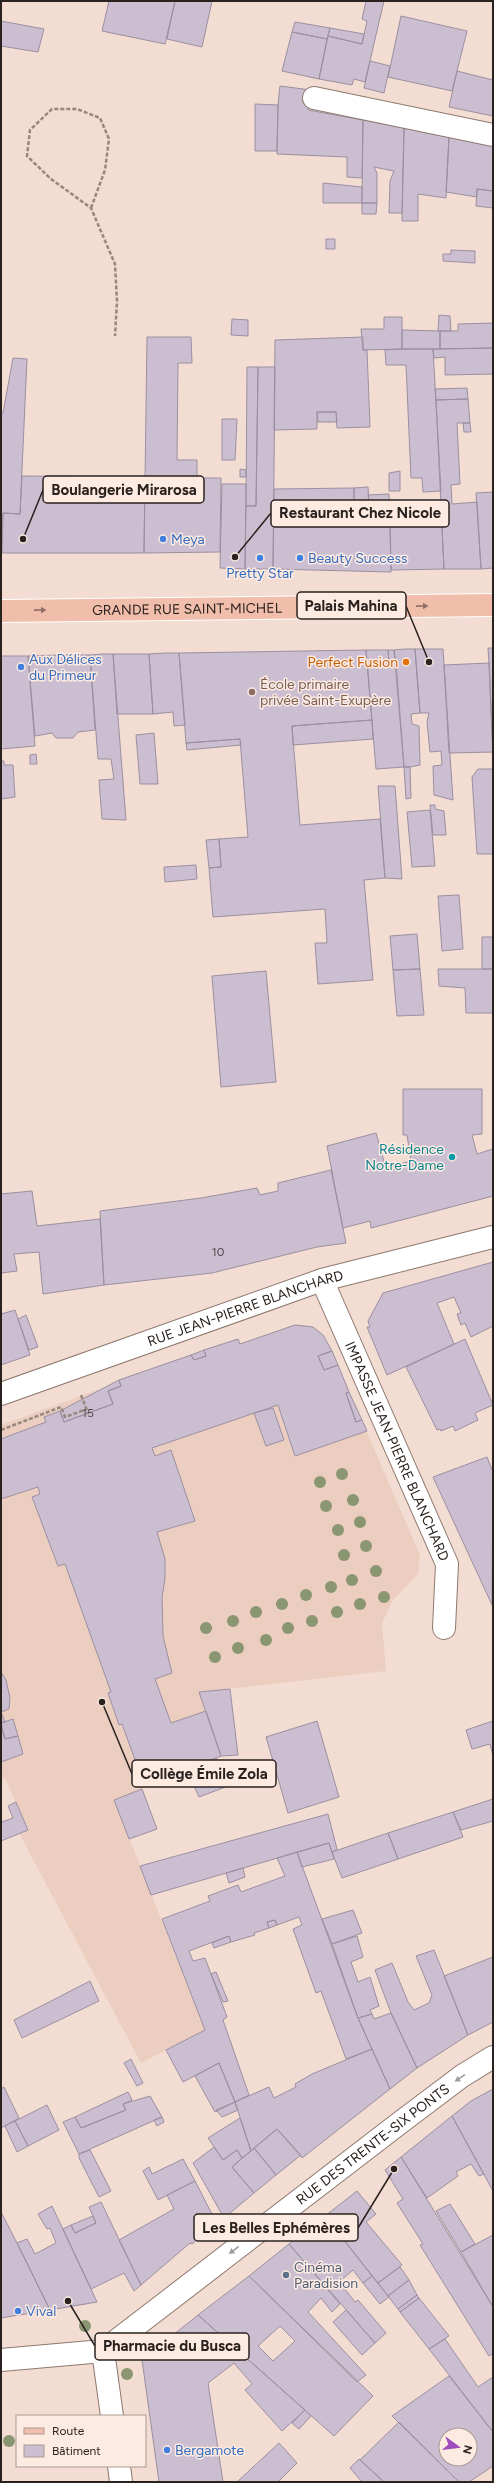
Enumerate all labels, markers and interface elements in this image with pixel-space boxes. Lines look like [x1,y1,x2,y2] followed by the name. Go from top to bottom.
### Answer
[43,476,204,503] callout: Boulangerie Mirarosa
[51,481,197,499] text: Boulangerie Mirarosa
[271,500,449,527] callout: Restaurant Chez Nicole
[279,504,442,522] text: Restaurant Chez Nicole
[171,531,205,548] place label: Meya
[158,534,168,544] marker: Meya
[308,550,408,567] place label: Beauty Success
[255,553,265,563] marker: Pretty Star
[295,553,305,563] marker: Beauty Success
[226,565,294,582] place label: Pretty Star
[297,592,406,619] callout: Palais Mahina
[305,597,397,615] text: Palais Mahina
[92,600,283,619] street label: GRANDE RUE SAINT-MICHEL
[416,603,429,609] one-way arrow
[34,607,47,613] one-way arrow
[29,651,102,684] place label: Aux Délices du Primeur
[308,654,398,671] place label: Perfect Fusion
[401,657,411,667] marker: Perfect Fusion
[16,662,26,672] marker: Aux Délices du Primeur
[260,676,391,709] place label: École primaire privée Saint-Exupère
[247,687,257,697] marker: École primaire privée Saint-Exupère
[365,1141,444,1174] place label: Résidence Notre-Dame
[447,1152,457,1162] marker: Résidence Notre-Dame
[212,1245,225,1259] house number: 10
[145,1267,345,1350] street label: RUE JEAN-PIERRE BLANCHARD
[341,1339,453,1564] street label: IMPASSE JEAN-PIERRE BLANCHARD
[82,1406,94,1420] house number: 15
[132,1760,276,1787] callout: Collège Émile Zola
[140,1765,268,1783] text: Collège Émile Zola
[455,2074,465,2082] one-way arrow
[293,2080,453,2208] street label: RUE DES TRENTE-SIX PONTS
[194,2214,358,2241] callout: Les Belles Ephémères
[202,2219,350,2237] text: Les Belles Ephémères
[228,2246,239,2254] one-way arrow
[294,2259,358,2292] place label: Cinéma Paradision
[281,2270,291,2280] marker: Cinéma Paradision
[26,2303,56,2320] place label: Vival
[13,2306,23,2316] marker: Vival
[95,2333,249,2360] callout: Pharmacie du Busca
[103,2337,241,2355] text: Pharmacie du Busca
[16,2415,146,2467] legend
[52,2424,85,2438] text: Route
[438,2427,478,2467] north arrow
[175,2442,245,2459] place label: Bergamote
[52,2444,101,2458] text: Bâtiment
[460,2444,475,2455] text: N
[162,2445,172,2455] marker: Bergamote

